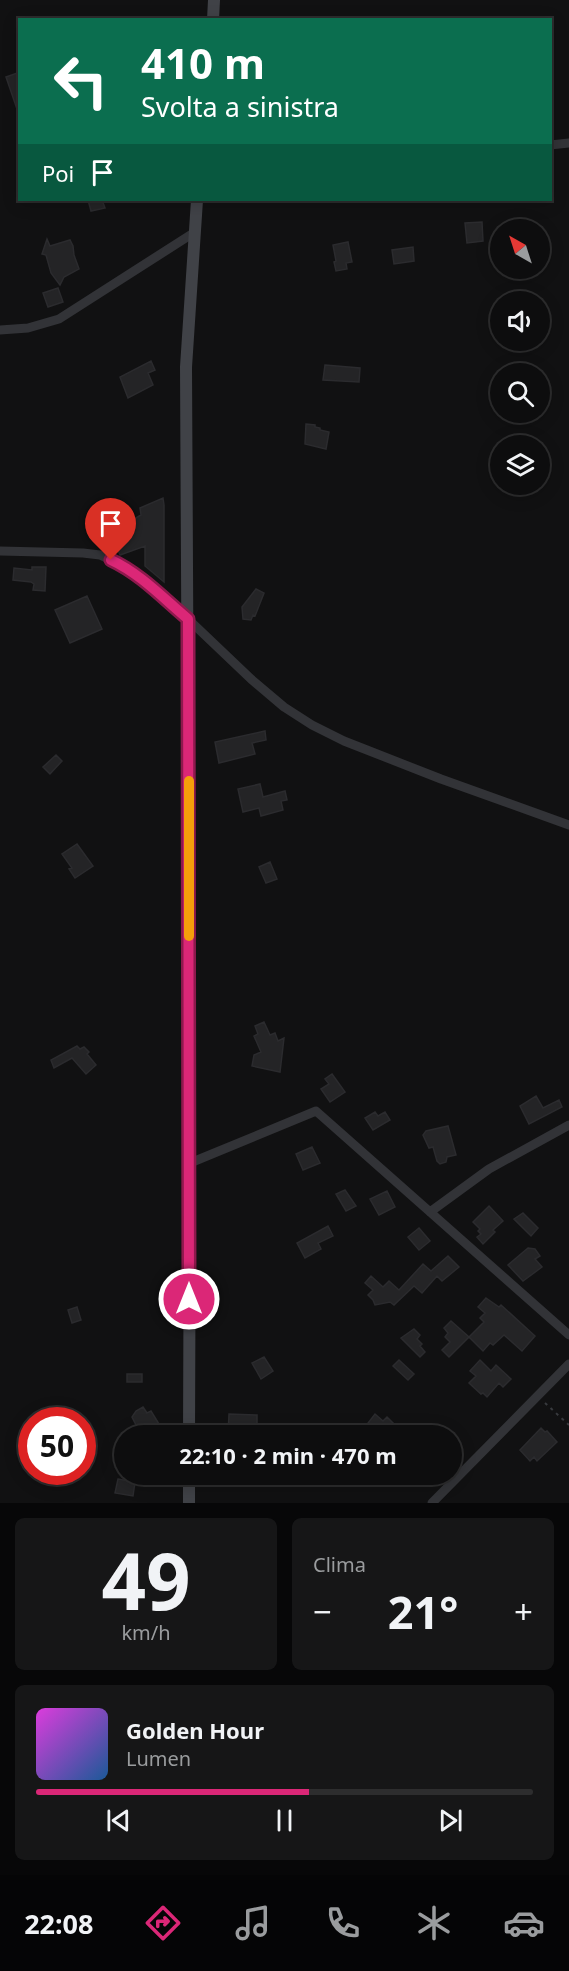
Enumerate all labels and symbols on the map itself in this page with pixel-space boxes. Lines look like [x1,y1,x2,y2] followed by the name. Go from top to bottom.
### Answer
[490,219,550,279] north arrow
[85,498,136,560] pin
[157,1267,221,1331] position arrow
[18,1407,96,1485] speed limit sign: 50

